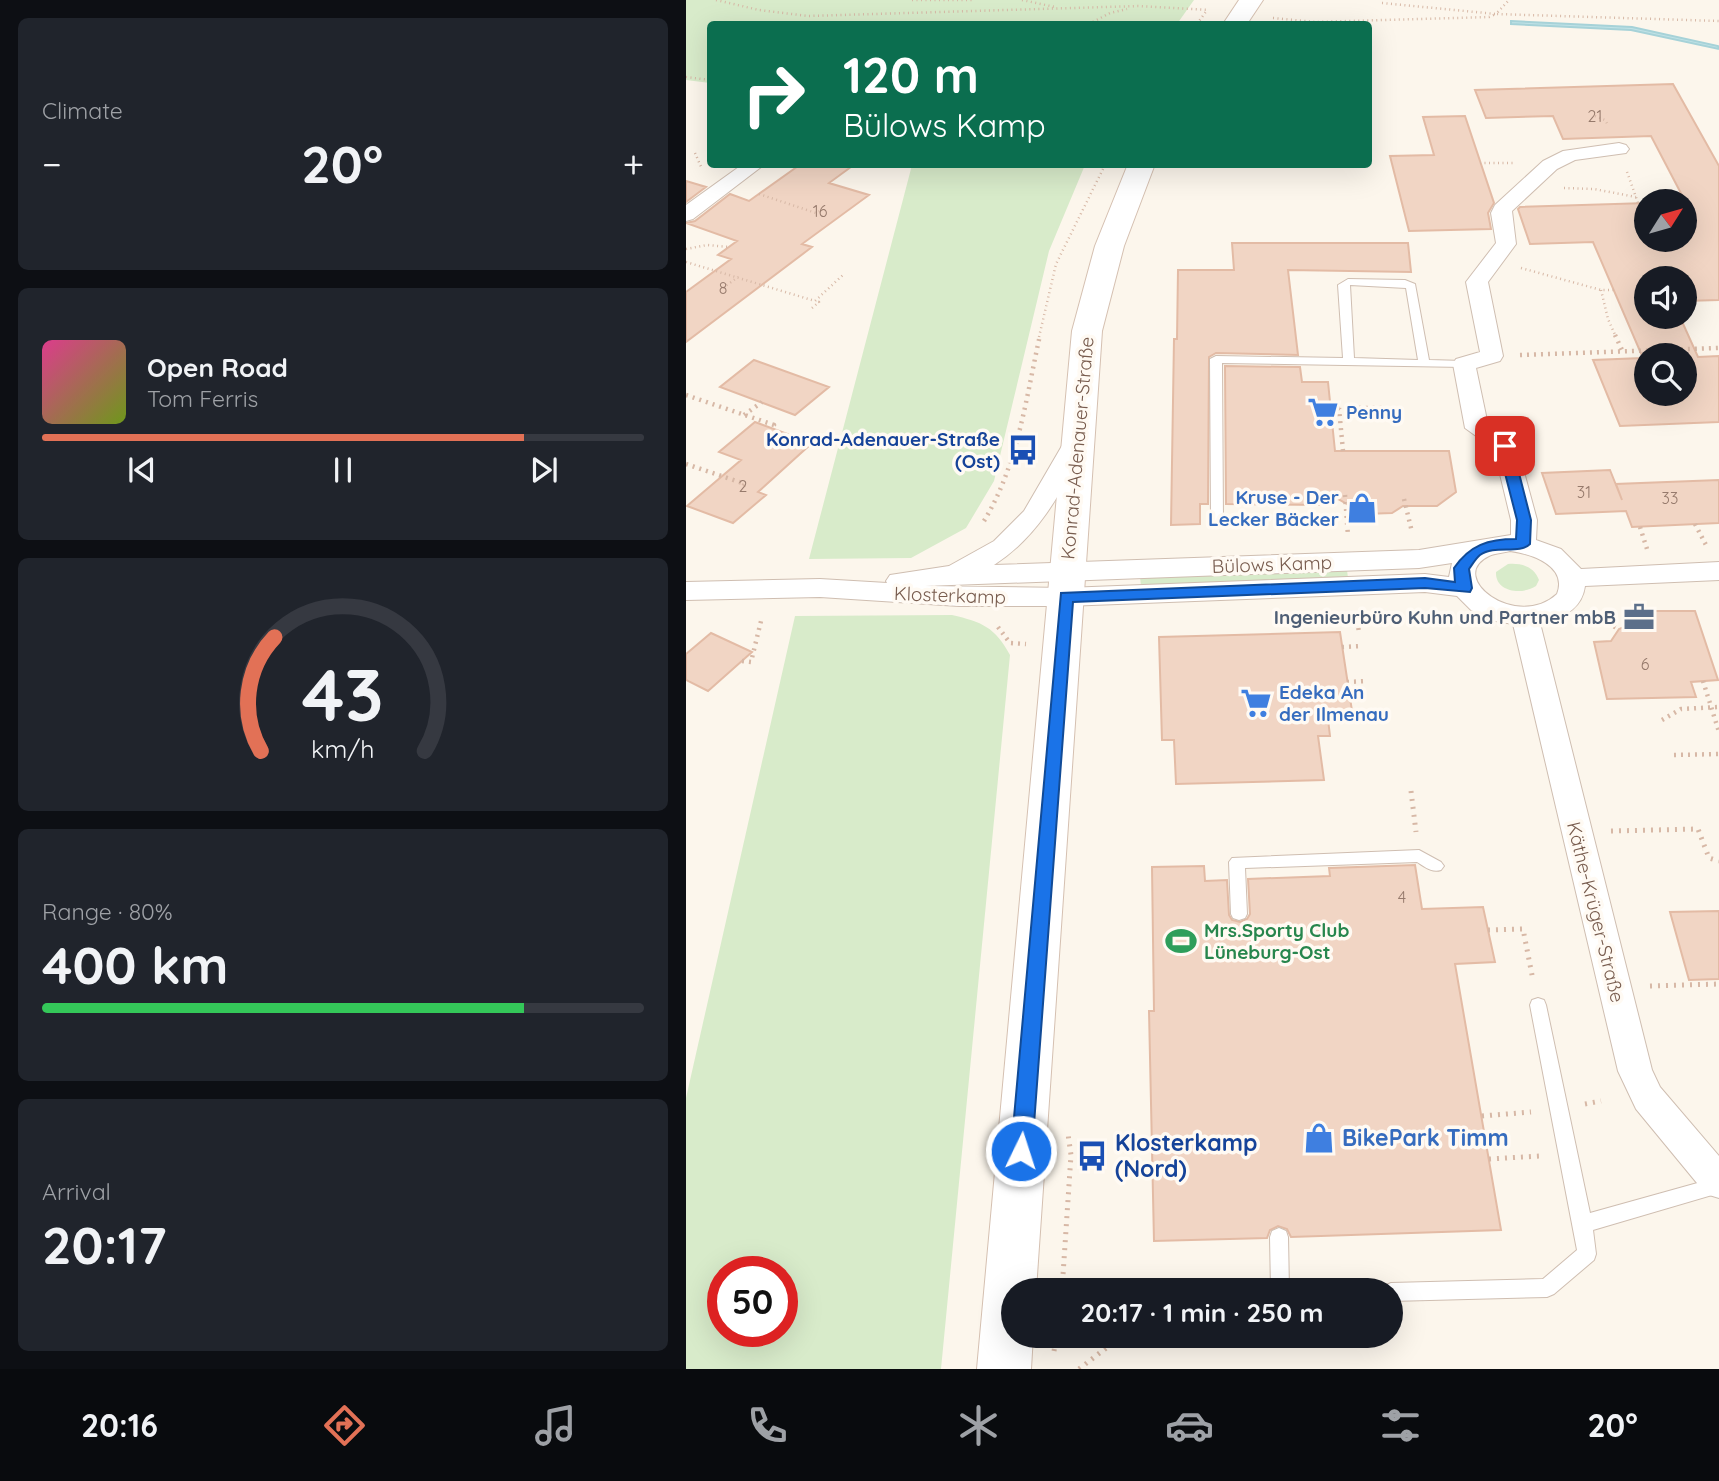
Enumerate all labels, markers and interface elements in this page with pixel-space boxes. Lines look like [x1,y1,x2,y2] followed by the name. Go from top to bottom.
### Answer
[843,44,979,105] text: 120 m
[728,49,819,140] icon: right
[42,96,123,125] text: Climate
[843,105,1046,145] text: Bülows Kamp
[1588,106,1602,126] house number: 21
[301,131,383,196] text: 20°
[42,140,62,188] text: −
[623,140,644,188] text: +
[1634,189,1698,252] north arrow
[1634,189,1697,406] map controls
[813,201,828,221] house number: 16
[1634,266,1697,329] button: sound
[719,278,727,298] house number: 8
[1055,336,1099,560] street label: Konrad-Adenauer-Straße
[1634,343,1697,406] button: search
[147,351,288,384] text: Open Road
[147,384,258,413] text: Tom Ferris
[1306,395,1340,429] supermarket icon: Penny
[1346,400,1402,424] place label: Penny
[1475,416,1535,476] pin
[766,427,1000,473] place label: Konrad-Adenauer-Straße (Ost)
[1486,427,1524,465] icon: arrive
[1006,433,1040,467] bus stop icon: Konrad-Adenauer-Straße (Ost)
[123,451,161,489] icon: previous
[324,451,362,489] icon: pause
[525,451,563,489] icon: next
[739,476,748,496] house number: 2
[1577,482,1591,502] house number: 31
[1208,485,1339,531] place label: Kruse - Der Lecker Bäcker
[1662,488,1678,508] house number: 33
[1345,491,1379,525] shop icon: Kruse - Der Lecker Bäcker
[1211,550,1333,578] street label: Bülows Kamp
[893,581,1007,609] street label: Klosterkamp
[1622,600,1656,634] office icon: Ingenieurbüro Kuhn und Partner mbB
[1274,605,1616,629] place label: Ingenieurbüro Kuhn und Partner mbB
[302,648,384,739] text: 43
[1641,654,1650,674] house number: 6
[1279,680,1389,726] place label: Edeka An der Ilmenau
[1239,686,1273,720] supermarket icon: Edeka An der Ilmenau
[311,732,375,763] text: km/h
[1562,819,1630,1005] street label: Käthe-Krüger-Straße
[1398,887,1406,907] house number: 4
[42,897,173,926] text: Range · 80%
[1204,918,1349,964] place label: Mrs.Sporty Club Lüneburg-Ost
[1164,924,1198,958] sports icon: Mrs.Sporty Club Lüneburg-Ost
[42,932,229,997] text: 400 km
[984,1114,1058,1188] position arrow
[1302,1121,1336,1155] shop icon: BikePark Timm
[1342,1123,1509,1152] place label: BikePark Timm
[1115,1128,1257,1183] place label: Klosterkamp (Nord)
[1075,1139,1109,1173] bus stop icon: Klosterkamp (Nord)
[42,1177,111,1206] text: Arrival
[42,1212,167,1277] text: 20:17
[707,1256,798,1347] speed limit sign: 50
[1081,1296,1323,1329] text: 20:17 · 1 min · 250 m
[320,1401,369,1450] icon: directions
[531,1401,580,1450] icon: music
[743,1401,792,1450] icon: phone
[954,1401,1003,1450] icon: climate
[1165,1401,1214,1450] icon: car
[1376,1401,1425,1450] icon: filters
[81,1405,158,1445] text: 20:16
[1587,1405,1638,1445] text: 20°

